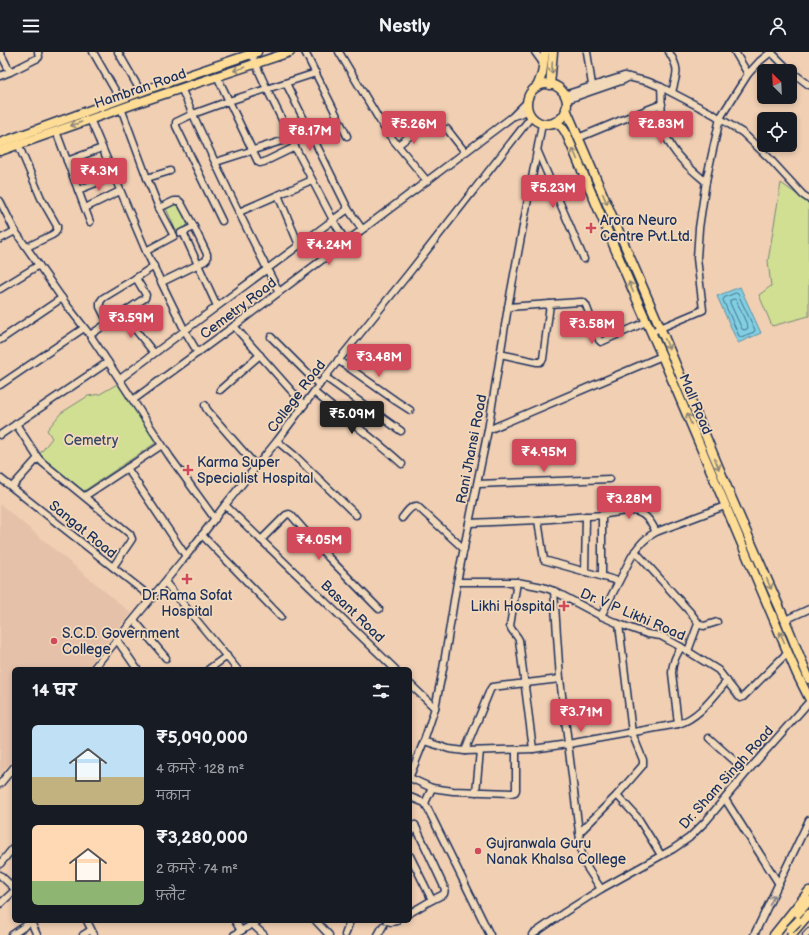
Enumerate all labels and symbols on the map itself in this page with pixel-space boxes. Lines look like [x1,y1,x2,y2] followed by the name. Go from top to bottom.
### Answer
[548,61,555,74] one-way arrow
[757,64,797,104] north arrow
[92,65,188,112] street label: Hambran Road
[233,66,246,73] one-way arrow
[381,111,447,145] pin: ₹5.26M
[628,111,694,145] pin: ₹2.83M
[277,118,343,152] pin: ₹8.17M
[70,121,83,128] one-way arrow
[571,148,579,160] one-way arrow
[71,158,127,192] pin: ₹4.3M
[520,175,586,209] pin: ₹5.23M
[602,193,609,205] one-way arrow
[600,212,693,245] place label: Arora Neuro Centre Pvt.Ltd.
[585,222,597,234] marker: Arora Neuro Centre Pvt.Ltd.
[296,232,362,266] pin: ₹4.24M
[197,274,280,343] street label: Cemetry Road
[627,281,634,293] one-way arrow
[98,305,164,339] pin: ₹3.59M
[559,311,625,345] pin: ₹3.58M
[664,338,671,350] one-way arrow
[346,344,412,378] pin: ₹3.48M
[264,357,329,436] street label: College Road
[675,371,716,437] street label: Mall Road
[453,393,490,505] street label: Rani Jhansi Road
[319,401,385,435] pin: ₹5.09M
[684,413,692,425] one-way arrow
[64,432,119,449] park label: Cemetry
[511,439,577,473] pin: ₹4.95M
[197,454,313,487] place label: Karma Super Specialist Hospital
[714,458,722,470] one-way arrow
[182,464,194,476] marker: Karma Super Specialist Hospital
[596,486,662,520] pin: ₹3.28M
[45,497,120,562] street label: Sangat Road
[286,527,352,561] pin: ₹4.05M
[181,573,193,585] marker: Dr.Rama Sofat Hospital
[317,577,388,646] street label: Basant Road
[766,577,773,589] one-way arrow
[578,585,688,644] street label: Dr. V P Likhi Road
[142,587,233,620] place label: Dr.Rama Sofat Hospital
[471,598,555,615] place label: Likhi Hospital
[558,600,570,612] marker: Likhi Hospital
[62,625,180,658] place label: S.C.D. Government College
[778,631,785,643] one-way arrow
[49,636,59,646] marker: S.C.D. Government College
[548,699,614,733] pin: ₹3.71M
[676,722,777,832] street label: Dr. Sham Singh Road
[486,835,626,868] place label: Gujranwala Guru Nanak Khalsa College
[473,846,483,856] marker: Gujranwala Guru Nanak Khalsa College
[769,894,776,906] one-way arrow

